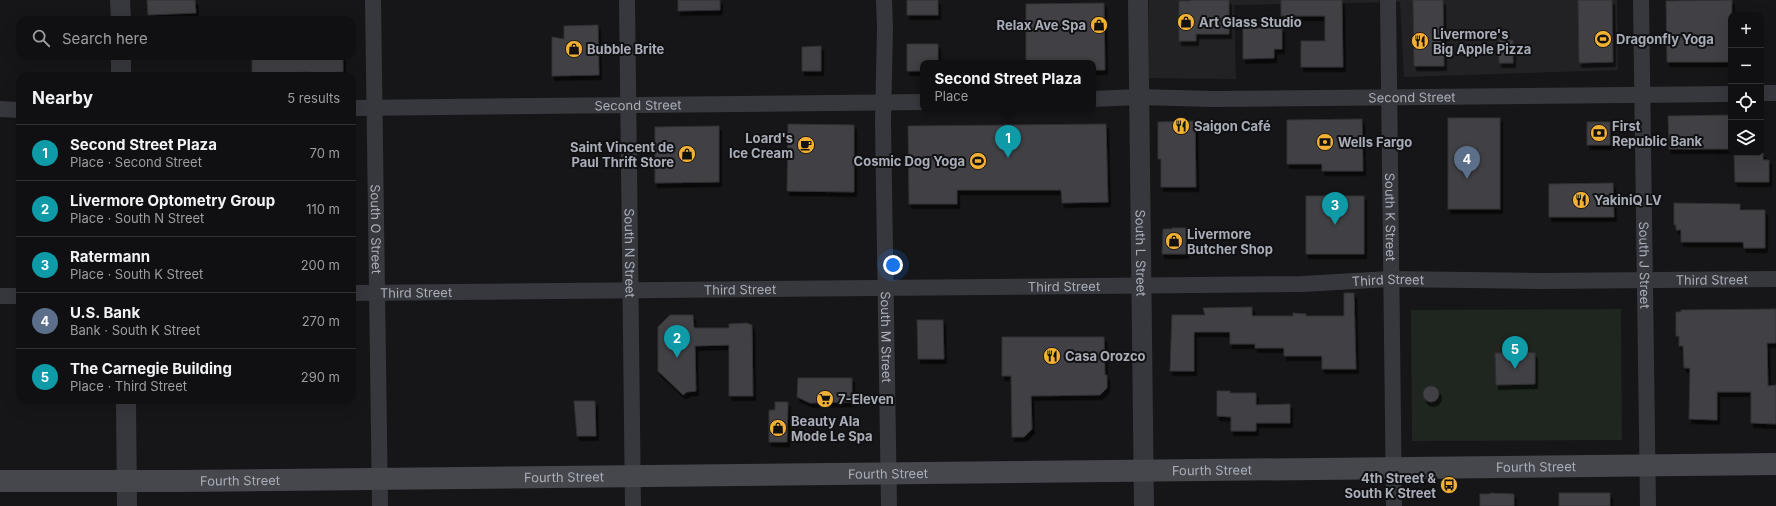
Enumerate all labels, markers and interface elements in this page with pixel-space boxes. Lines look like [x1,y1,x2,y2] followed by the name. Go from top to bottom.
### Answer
[1176,12,1196,32] shop icon: Art Glass Studio
[1728,12,1764,156] map controls
[1728,12,1764,48] button: +
[1199,14,1302,30] place label: Art Glass Studio
[1089,15,1109,35] shop icon: Relax Ave Spa
[16,16,356,60] search box
[997,17,1086,33] place label: Relax Ave Spa
[1433,26,1531,57] place label: Livermore's Big Apple Pizza
[30,27,52,49] icon: search
[62,29,148,48] text: Search here
[1593,29,1613,49] sports icon: Dragonfly Yoga
[1410,31,1430,51] restaurant icon: Livermore's Big Apple Pizza
[1616,31,1714,47] place label: Dragonfly Yoga
[564,39,584,59] shop icon: Bubble Brite
[587,41,665,57] place label: Bubble Brite
[1728,48,1764,84] button: −
[920,60,1096,112] popup
[935,69,1081,88] text: Second Street Plaza
[1728,84,1764,120] button: locate
[32,88,93,108] text: Nearby
[935,88,968,104] text: Place
[1368,89,1456,106] street label: Second Street
[287,90,340,106] text: 5 results
[594,97,682,113] street label: Second Street
[1171,116,1191,136] restaurant icon: Saigon Café
[1194,118,1271,134] place label: Saigon Café
[1612,118,1703,149] place label: First Republic Bank
[1728,120,1764,156] button: layers
[1589,123,1609,143] bank icon: First Republic Bank
[995,125,1021,158] pin: 1
[729,130,793,161] place label: Loard's Ice Cream
[1315,132,1335,152] bank icon: Wells Fargo
[1338,134,1412,150] place label: Wells Fargo
[70,135,217,154] text: Second Street Plaza
[796,135,816,155] cafe icon: Loard's Ice Cream
[570,139,674,170] place label: Saint Vincent de Paul Thrift Store
[677,144,697,164] shop icon: Saint Vincent de Paul Thrift Store
[42,145,48,161] text: 1
[310,145,340,161] text: 70 m
[1454,146,1480,179] pin: 4
[968,151,988,171] sports icon: Cosmic Dog Yoga
[854,153,965,169] place label: Cosmic Dog Yoga
[70,154,202,170] text: Place · Second Street
[1382,173,1399,261] street label: South K Street
[368,184,385,274] street label: South O Street
[1571,190,1591,210] restaurant icon: YakiniQ LV
[70,191,275,210] text: Livermore Optometry Group
[1322,192,1348,225] pin: 3
[1594,192,1662,208] place label: YakiniQ LV
[41,201,49,217] text: 2
[306,201,340,217] text: 110 m
[621,208,639,298] street label: South N Street
[1132,209,1150,297] street label: South L Street
[70,210,204,226] text: Place · South N Street
[1636,221,1653,309] street label: South J Street
[1187,226,1273,257] place label: Livermore Butcher Shop
[1164,231,1184,251] shop icon: Livermore Butcher Shop
[70,247,150,266] text: Ratermann
[883,255,903,275] your location
[41,257,49,273] text: 3
[301,257,340,273] text: 200 m
[70,266,203,282] text: Place · South K Street
[1351,271,1424,289] street label: Third Street
[1676,271,1748,288] street label: Third Street
[1028,278,1100,295] street label: Third Street
[704,281,776,298] street label: Third Street
[380,284,452,301] street label: Third Street
[878,291,895,383] street label: South M Street
[70,303,140,322] text: U.S. Bank
[41,313,49,329] text: 4
[302,313,340,329] text: 270 m
[70,322,200,338] text: Bank · South K Street
[664,325,690,358] pin: 2
[1502,336,1528,369] pin: 5
[1042,346,1062,366] restaurant icon: Casa Orozco
[1065,348,1146,364] place label: Casa Orozco
[70,359,232,378] text: The Carnegie Building
[41,369,49,385] text: 5
[301,369,340,385] text: 290 m
[70,378,187,394] text: Place · Third Street
[815,389,835,409] supermarket icon: 7-Eleven
[838,391,894,407] place label: 7-Eleven
[791,413,873,444] place label: Beauty Ala Mode Le Spa
[768,418,788,438] shop icon: Beauty Ala Mode Le Spa
[1496,458,1576,475] street label: Fourth Street
[1172,462,1252,478] street label: Fourth Street
[848,465,928,482] street label: Fourth Street
[524,468,604,485] street label: Fourth Street
[1345,470,1436,501] place label: 4th Street & South K Street
[200,472,280,489] street label: Fourth Street
[1439,475,1459,495] bus stop icon: 4th Street & South K Street

